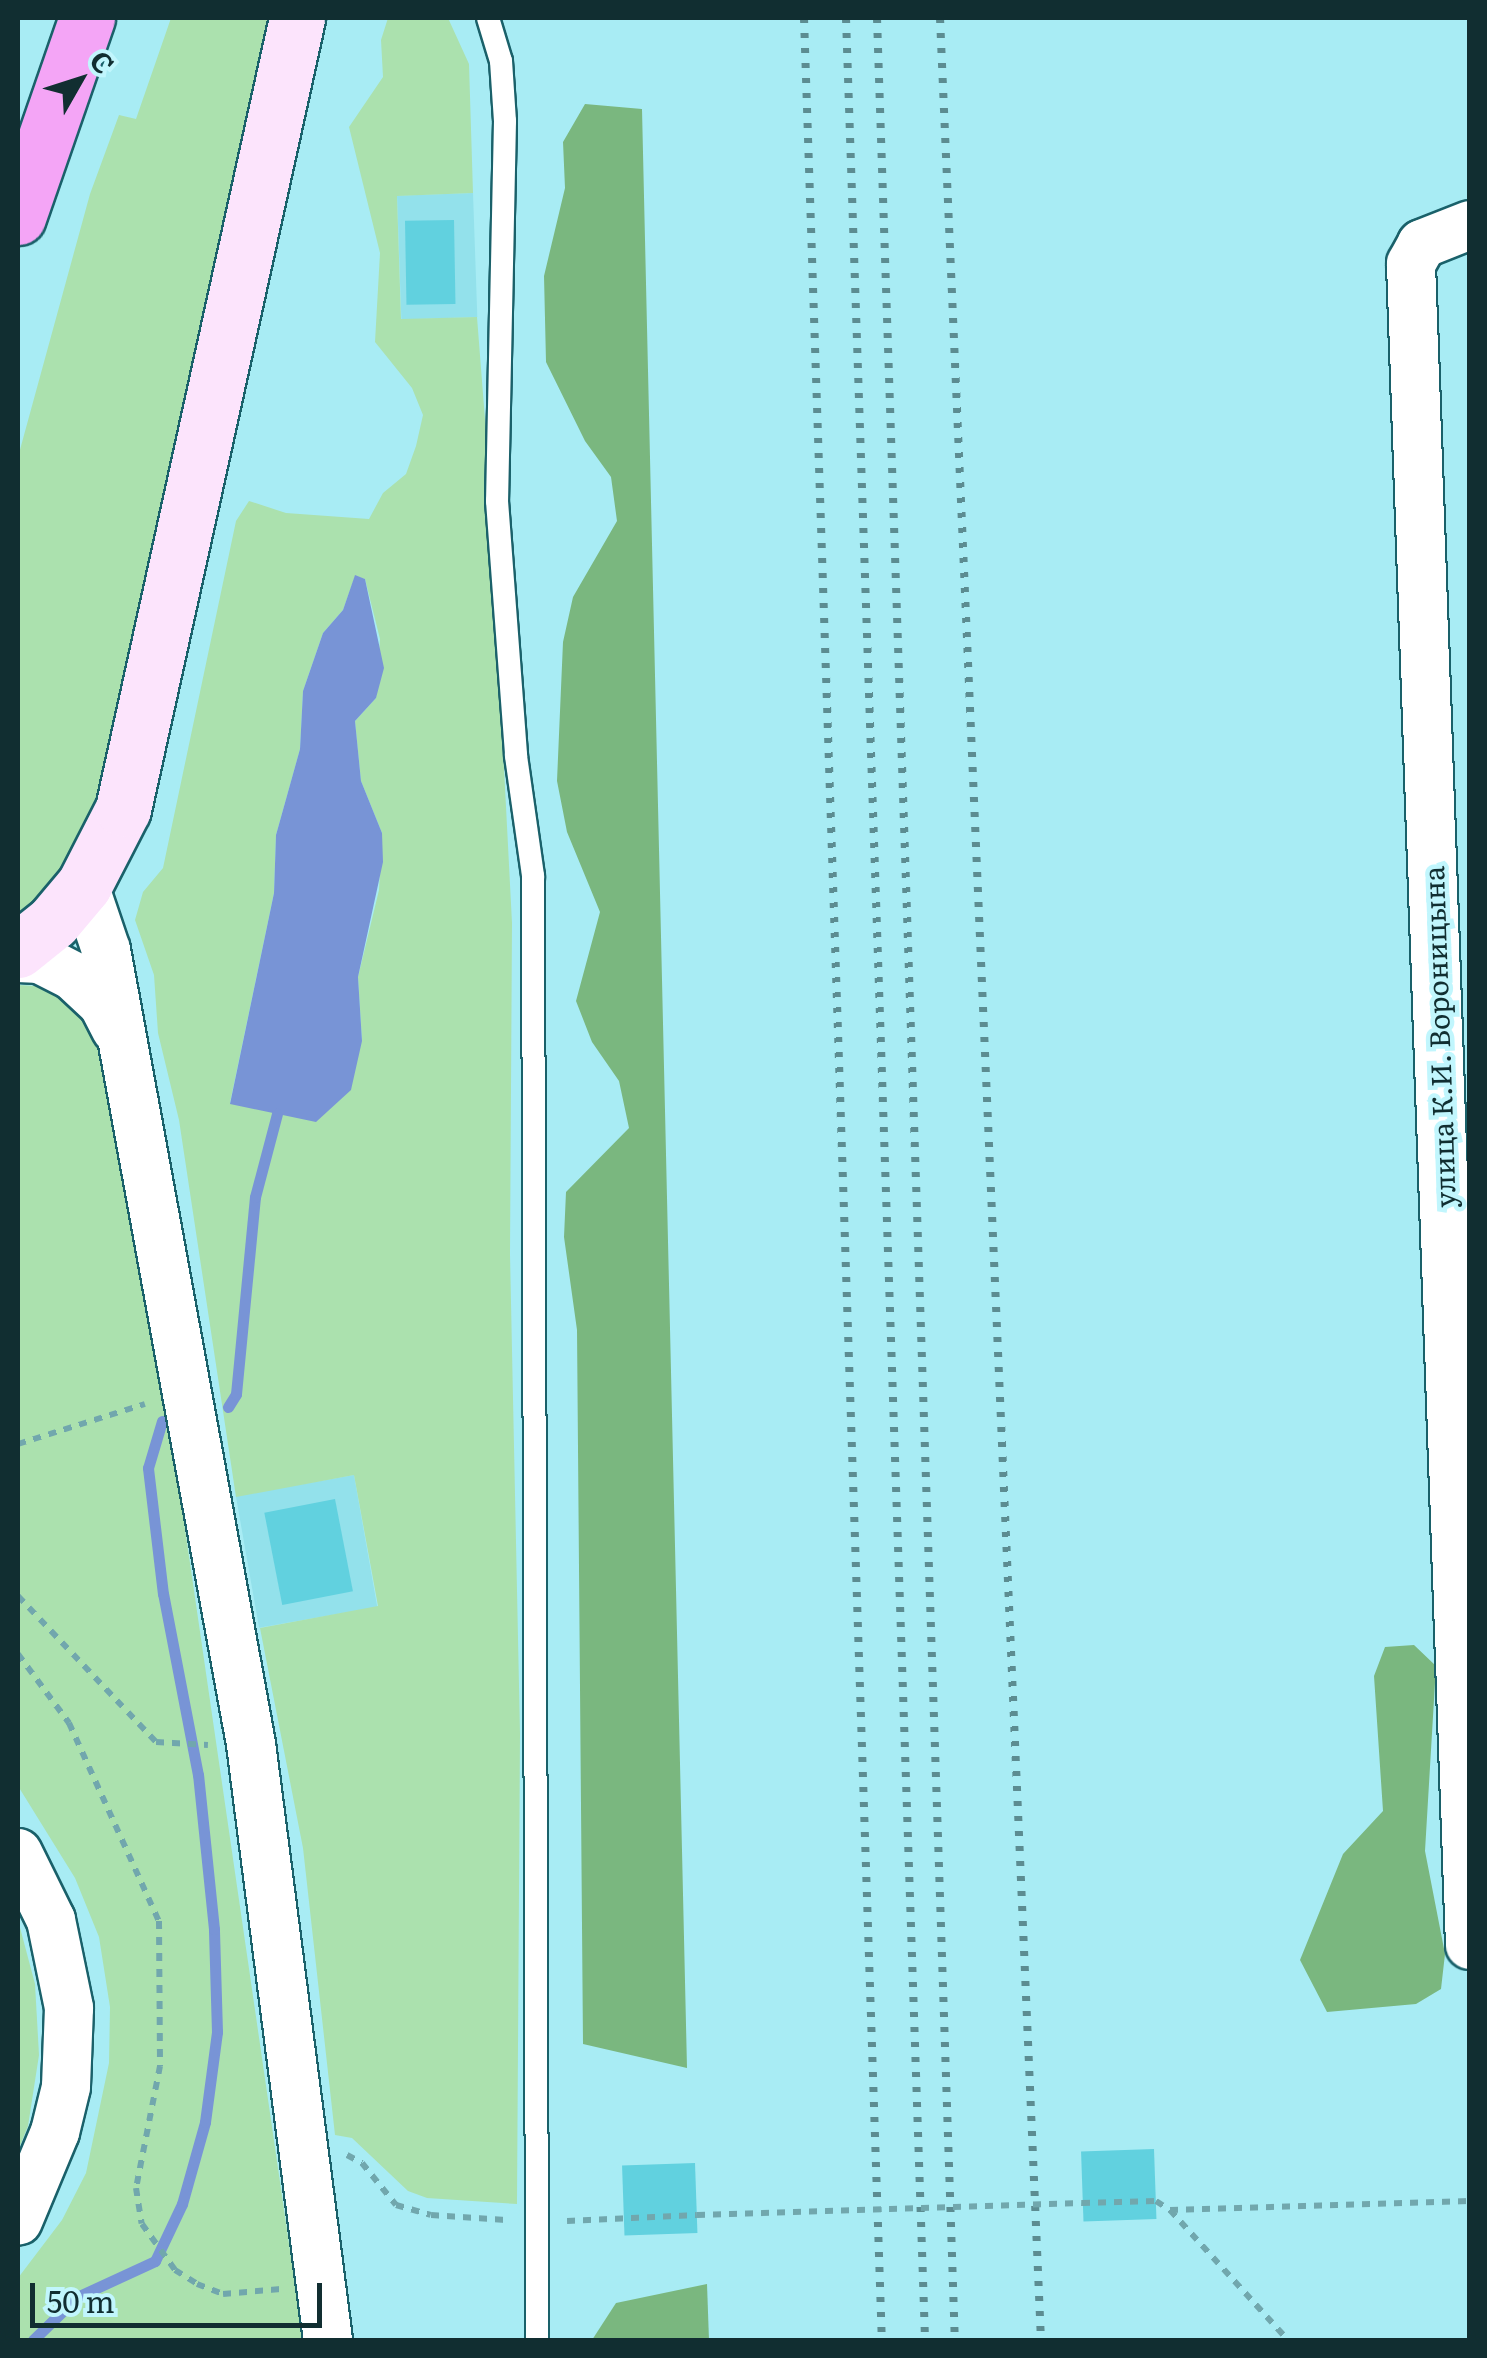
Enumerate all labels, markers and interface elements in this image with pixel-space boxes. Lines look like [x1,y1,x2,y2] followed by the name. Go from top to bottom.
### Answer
[30,30,130,130] north arrow
[81,40,126,82] text: С
[1415,865,1461,1209] street label: улица К.И. Вороницына
[35,2263,328,2325] scale bar
[47,2278,115,2322] text: 50 m

